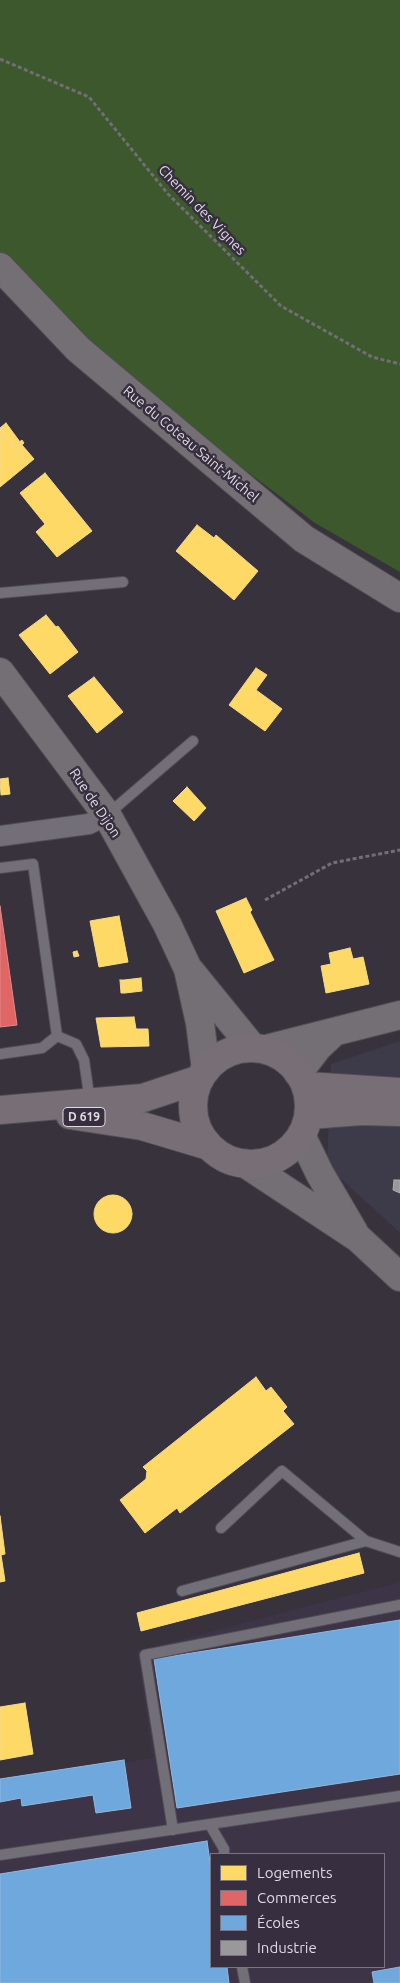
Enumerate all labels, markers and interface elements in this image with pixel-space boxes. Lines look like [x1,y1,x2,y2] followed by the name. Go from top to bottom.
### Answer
[155,161,249,259] street label: Chemin des Vignes
[120,382,262,506] street label: Rue du Coteau Saint-Michel
[66,765,124,841] street label: Rue de Dijon
[63,1108,105,1126] road number: D 619
[210,1853,385,1968] legend
[257,1864,333,1881] text: Logements
[257,1889,337,1906] text: Commerces
[257,1914,300,1931] text: Écoles
[257,1939,317,1956] text: Industrie

